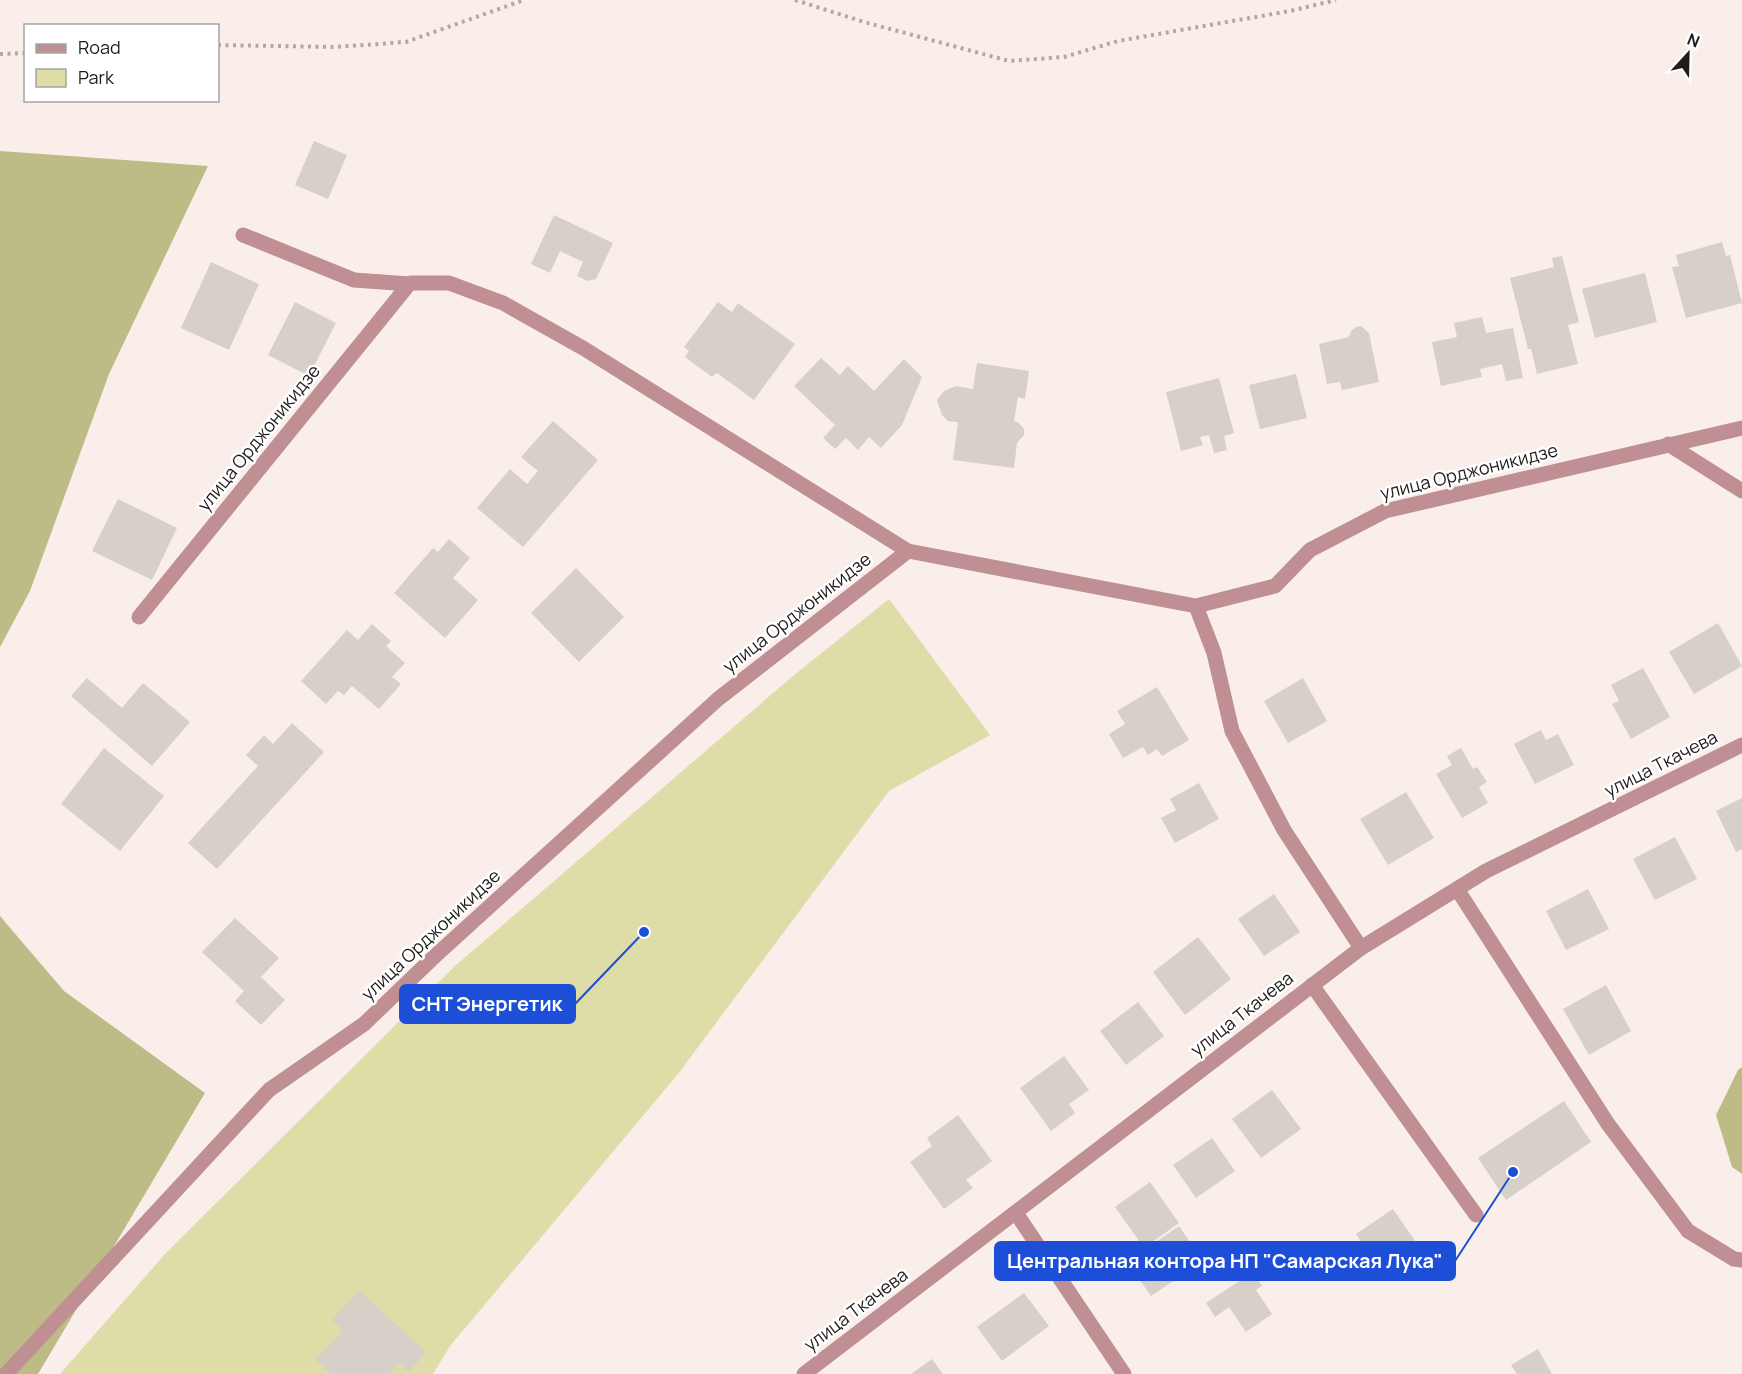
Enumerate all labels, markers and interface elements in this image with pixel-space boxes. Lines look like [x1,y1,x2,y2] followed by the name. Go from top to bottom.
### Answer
[24,24,219,102] legend
[1658,24,1718,84] north arrow
[1684,28,1703,52] text: N
[78,35,121,59] text: Road
[78,65,115,89] text: Park
[192,359,325,516] street label: улица Орджоникидзе
[1377,437,1560,505] street label: улица Орджоникидзе
[717,547,876,678] street label: улица Орджоникидзе
[1600,724,1721,802] street label: улица Ткачева
[355,863,505,1005] street label: улица Орджоникидзе
[1185,966,1298,1061] street label: улица Ткачева
[400,985,575,1023] callout: СНТ Энергетик
[412,990,564,1017] text: СНТ Энергетик
[995,1242,1455,1280] callout: Центральная контора НП "Самарская Лука"
[1007,1247,1443,1274] text: Центральная контора НП "Самарская Лука"
[799,1262,912,1356] street label: улица Ткачева

